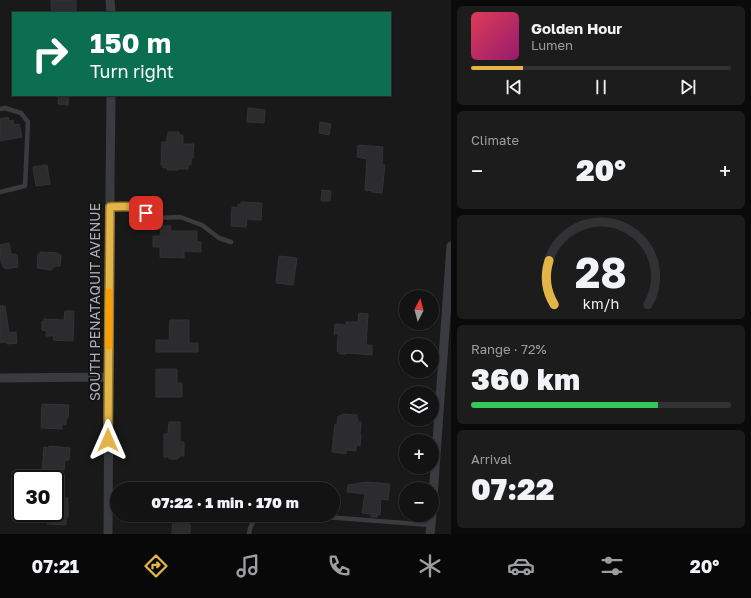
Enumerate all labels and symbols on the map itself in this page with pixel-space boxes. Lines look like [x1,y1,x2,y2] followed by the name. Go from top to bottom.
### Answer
[129,196,163,230] pin
[86,203,103,401] street label: SOUTH PENATAQUIT AVENUE
[399,290,439,330] north arrow
[87,419,129,461] position arrow
[12,470,64,522] speed limit sign: 30

